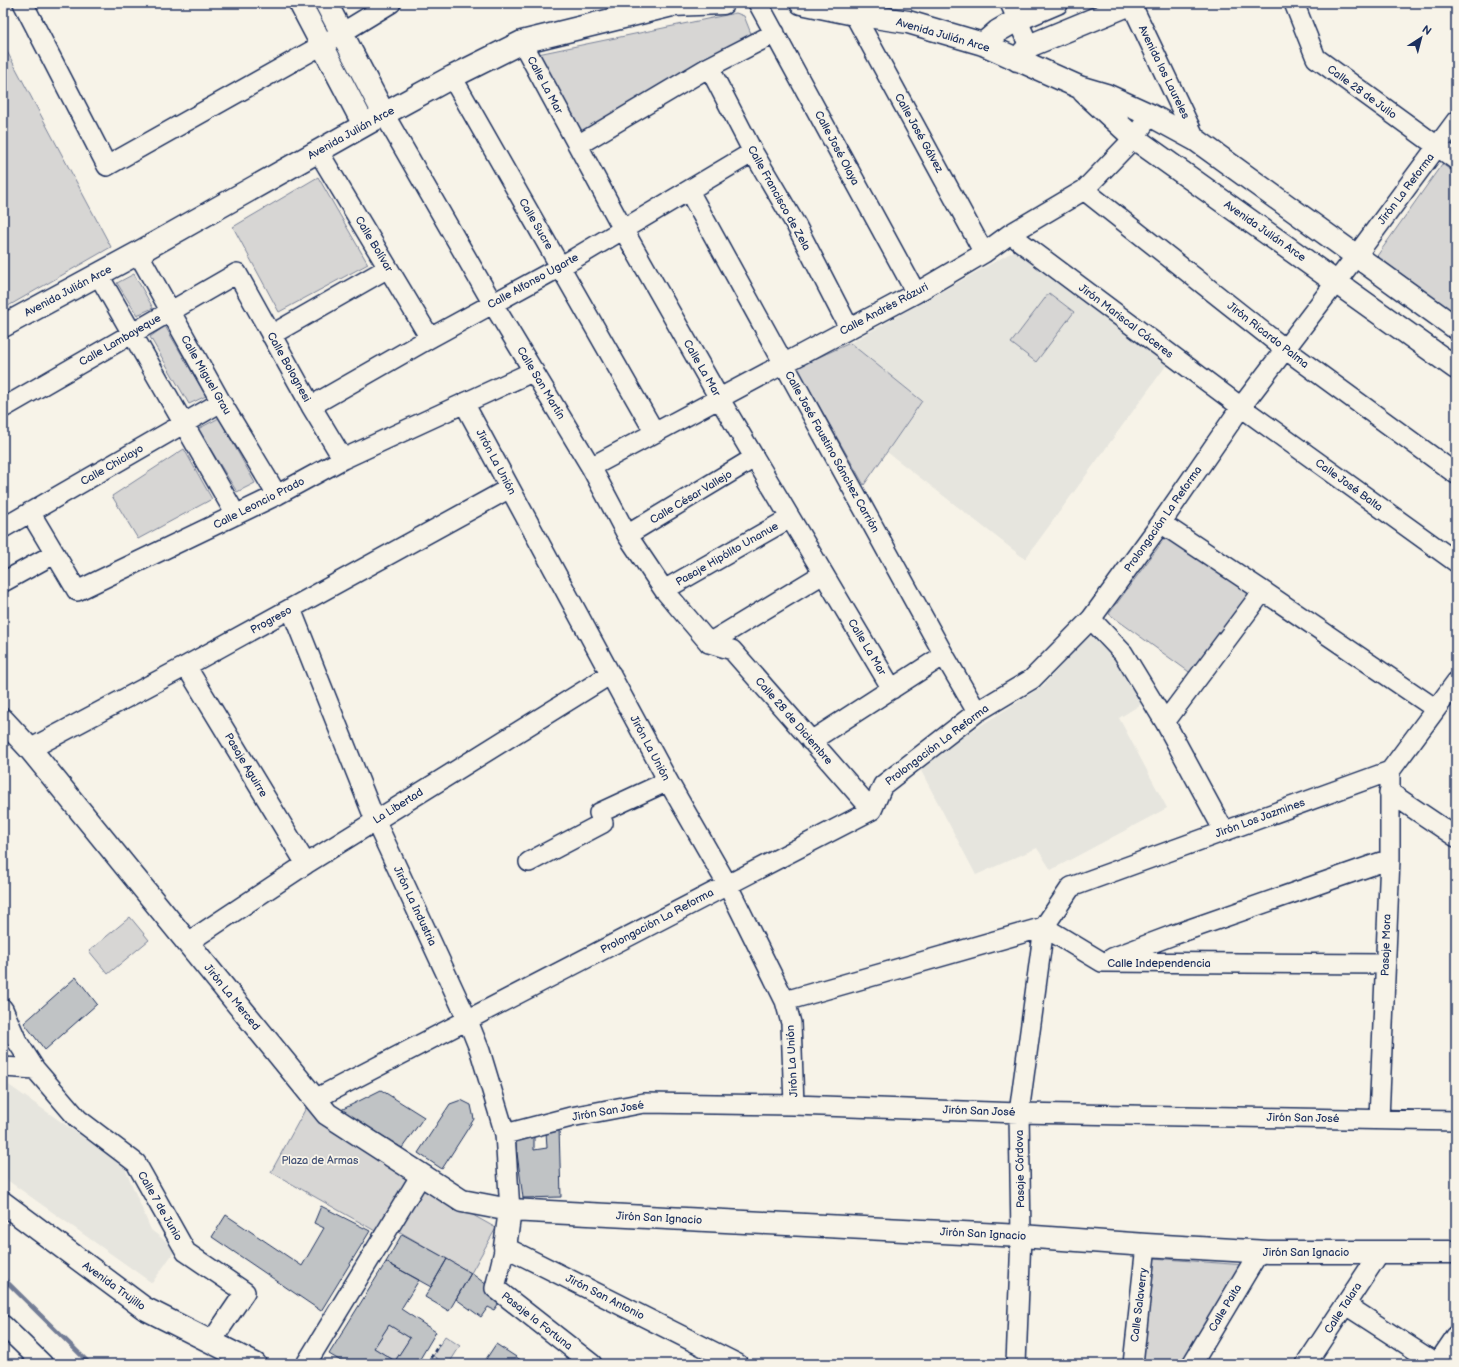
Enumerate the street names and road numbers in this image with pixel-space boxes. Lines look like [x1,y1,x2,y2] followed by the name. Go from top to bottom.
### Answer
[895,15,992,55] street label: Avenida Julián Arce
[1136,23,1193,121] street label: Avenida los Laureles
[524,54,566,117] street label: Calle La Mar
[1325,62,1399,122] street label: Calle 28 de Julio
[892,91,946,175] street label: Calle José Gálvez
[305,104,397,162] street label: Avenida Julián Arce
[812,109,862,187] street label: Calle José Olaya
[745,143,813,253] street label: Calle Francisco de Zela
[1375,151,1437,227] street label: Jirón La Reforma
[516,196,556,252] street label: Calle Sucre
[1222,198,1309,264] street label: Avenida Julián Arce
[352,214,396,275] street label: Calle Bolívar
[485,250,581,311] street label: Calle Alfonso Ugarte
[22,262,114,319] street label: Avenida Julián Arce
[838,280,930,338] street label: Calle Andrés Rázuri
[1076,281,1176,361] street label: Jirón Mariscal Cáceres
[1225,299,1311,371] street label: Jirón Ricardo Palma
[77,311,164,369] street label: Calle Lambayeque
[264,330,314,404] street label: Calle Bolognesi
[178,333,234,417] street label: Calle Miguel Grau
[681,337,724,400] street label: Calle La Mar
[514,344,568,422] street label: Calle San Martín
[782,369,882,535] street label: Calle José Faustino Sánchez Carrión
[473,427,519,497] street label: Jirón La Unión
[78,442,146,488] street label: Calle Chiclayo
[1313,456,1385,514] street label: Calle José Balta
[1121,464,1205,574] street label: Prolongación La Reforma
[648,467,734,527] street label: Calle César Vallejo
[211,474,307,532] street label: Calle Leoncio Prado
[673,519,781,589] street label: Pasaje Hipólito Unanue
[248,603,294,637] street label: Progreso
[845,617,889,678] street label: Calle La Mar
[753,675,836,768] street label: Calle 28 de Diciembre
[883,702,991,788] street label: Prolongación La Reforma
[627,713,673,783] street label: Jirón La Unión
[222,731,270,800] street label: Pasaje Aguirre
[371,786,425,826] street label: La Libertad
[1213,796,1307,840] street label: Jirón Los Jazmines
[391,864,439,948] street label: Jirón La Industria
[598,886,716,956] street label: Prolongación La Reforma
[1378,914,1394,976] street label: Pasaje Mora
[1107,957,1211,970] street label: Calle Independencia
[201,961,263,1033] street label: Jirón La Merced
[784,1025,800,1097] street label: Jirón La Unión
[571,1098,645,1124] street label: Jirón San José
[942,1103,1016,1119] street label: Jirón San José
[1266,1111,1340,1125] street label: Jirón San José
[1013,1130,1027,1208] street label: Pasaje Córdova
[135,1169,185,1243] street label: Calle 7 de Junio
[616,1209,702,1227] street label: Jirón San Ignacio
[940,1225,1026,1243] street label: Jirón San Ignacio
[1263,1246,1349,1259] street label: Jirón San Ignacio
[80,1259,148,1313] street label: Avenida Trujillo
[1128,1267,1150,1343] street label: Calle Salaverry
[563,1272,647,1322] street label: Jirón San Antonio
[1322,1280,1364,1336] street label: Calle Talara
[1206,1282,1244,1334] street label: Calle Paita
[499,1289,575,1353] street label: Pasaje la Fortuna

